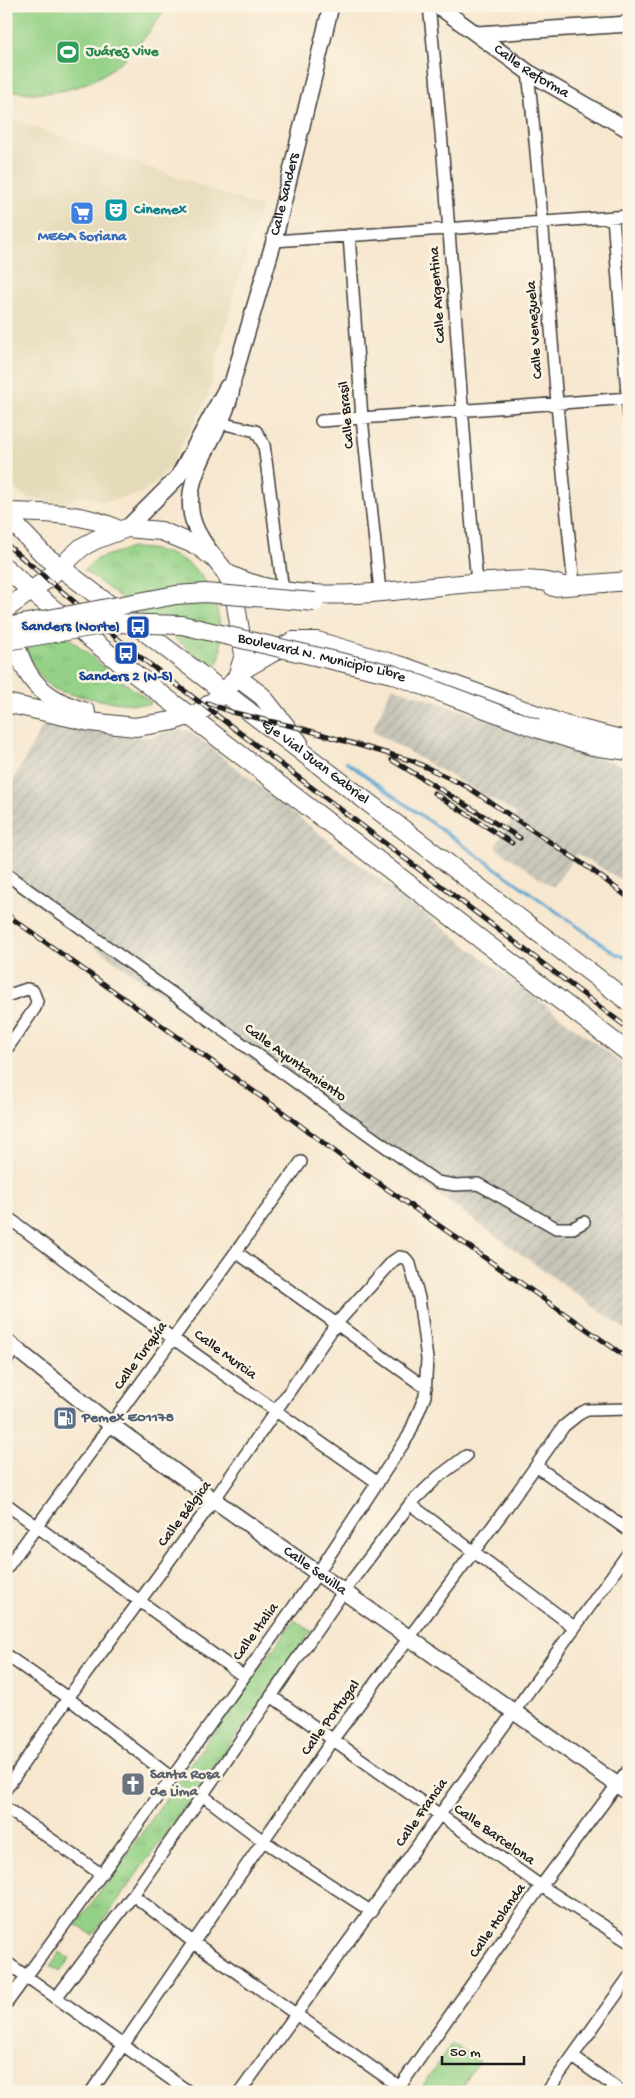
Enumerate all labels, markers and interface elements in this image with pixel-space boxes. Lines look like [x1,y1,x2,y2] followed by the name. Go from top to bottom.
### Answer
[55,39,81,65] sports icon: Juárez Vive
[490,41,573,103] street label: Calle Reforma
[85,43,160,61] place label: Juárez Vive
[267,151,304,237] street label: Calle Sanders
[103,197,129,223] theatre icon: Cinemex
[69,200,95,226] supermarket icon: MEGA Soriana
[133,201,187,219] place label: Cinemex
[38,228,127,246] place label: MEGA Soriana
[426,245,450,344] street label: Calle Argentina
[523,280,547,380] street label: Calle Venezuela
[335,380,359,450] street label: Calle Brasil
[125,614,151,640] bus stop icon: Sanders (Norte)
[21,618,120,636] place label: Sanders (Norte)
[235,629,408,687] street label: Boulevard N. Municipio Libre
[113,640,139,666] bus stop icon: Sanders 2 (N-S)
[79,668,173,686] place label: Sanders 2 (N-S)
[257,715,372,809] street label: Eje Vial Juan Gabriel
[240,1020,350,1106] street label: Calle Ayuntamiento
[110,1318,172,1394] street label: Calle Turquía
[190,1326,261,1384] street label: Calle Murcia
[52,1405,78,1431] fuel station icon: Pemex E01178
[81,1409,174,1427] place label: Pemex E01178
[154,1477,216,1551] street label: Calle Bélgica
[279,1542,351,1600] street label: Calle Sevilla
[229,1599,283,1665] street label: Calle Italia
[298,1677,364,1759] street label: Calle Portugal
[150,1766,221,1801] place label: Santa Rosa de Lima
[120,1771,146,1797] church icon: Santa Rosa de Lima
[392,1775,453,1851] street label: Calle Francia
[450,1800,539,1870] street label: Calle Barcelona
[466,1880,531,1962] street label: Calle Holanda
[442,2033,525,2065] scale bar
[450,2044,481,2062] text: 50 m

